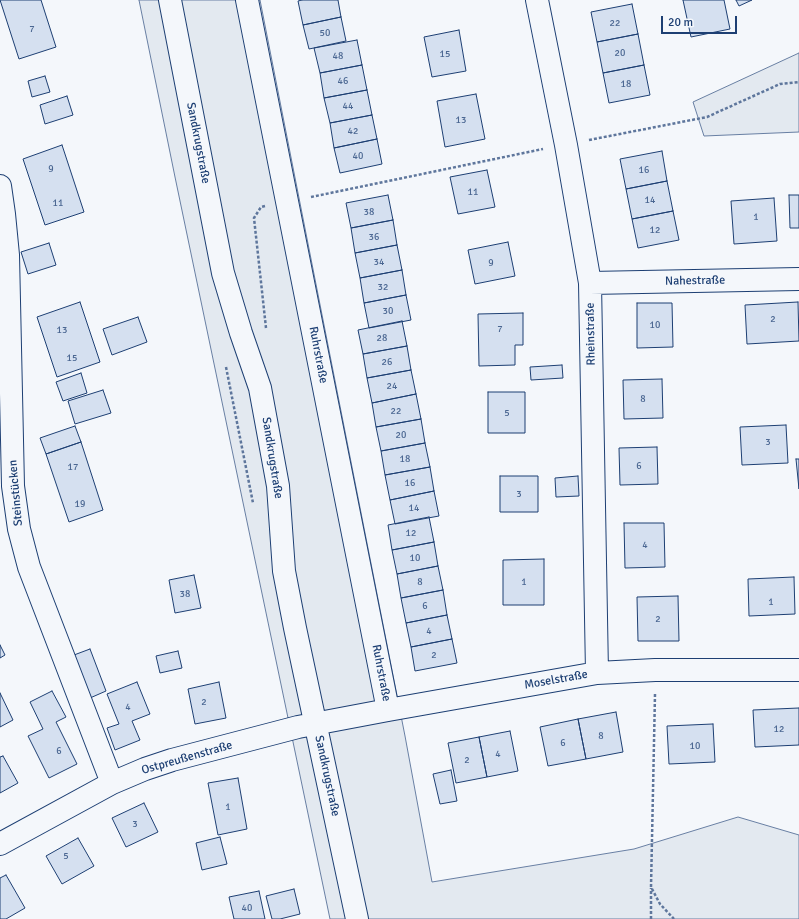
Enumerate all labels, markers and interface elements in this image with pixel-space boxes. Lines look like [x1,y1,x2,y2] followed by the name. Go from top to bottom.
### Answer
[663,8,739,34] scale bar
[668,15,693,30] text: 20 m
[610,17,620,29] house number: 22
[29,23,35,35] house number: 7
[320,27,330,39] house number: 50
[615,47,625,59] house number: 20
[440,48,450,60] house number: 15
[333,50,343,62] house number: 48
[338,75,348,87] house number: 46
[621,78,631,90] house number: 18
[343,100,353,112] house number: 44
[183,101,213,185] street label: Sandkrugstraße
[456,114,466,126] house number: 13
[348,125,358,137] house number: 42
[353,150,363,162] house number: 40
[48,163,54,175] house number: 9
[639,164,649,176] house number: 16
[468,186,478,198] house number: 11
[645,194,655,206] house number: 14
[53,197,63,209] house number: 11
[364,206,374,218] house number: 38
[753,211,759,223] house number: 1
[650,224,660,236] house number: 12
[369,231,379,243] house number: 36
[374,256,384,268] house number: 34
[488,257,494,269] house number: 9
[665,273,725,289] street label: Nahestraße
[378,281,388,293] house number: 32
[583,302,599,366] street label: Rheinstraße
[383,305,393,317] house number: 30
[770,313,776,325] house number: 2
[650,319,660,331] house number: 10
[497,323,503,335] house number: 7
[57,324,67,336] house number: 13
[305,325,331,385] street label: Ruhrstraße
[377,332,387,344] house number: 28
[67,352,77,364] house number: 15
[382,356,392,368] house number: 26
[387,380,397,392] house number: 24
[640,393,646,405] house number: 8
[391,405,401,417] house number: 22
[504,407,510,419] house number: 5
[258,416,286,500] street label: Sandkrugstraße
[396,429,406,441] house number: 20
[765,436,771,448] house number: 3
[400,453,410,465] house number: 18
[6,459,26,527] street label: Steinstücken
[636,460,642,472] house number: 6
[68,461,78,473] house number: 17
[405,477,415,489] house number: 16
[516,488,522,500] house number: 3
[75,498,85,510] house number: 19
[409,502,419,514] house number: 14
[406,527,416,539] house number: 12
[642,539,648,551] house number: 4
[410,552,420,564] house number: 10
[417,576,423,588] house number: 8
[521,576,527,588] house number: 1
[180,588,190,600] house number: 38
[768,596,774,608] house number: 1
[422,600,428,612] house number: 6
[655,613,661,625] house number: 2
[426,625,432,637] house number: 4
[368,643,394,703] street label: Ruhrstraße
[431,649,437,661] house number: 2
[523,667,589,693] street label: Moselstraße
[201,696,207,708] house number: 2
[125,701,131,713] house number: 4
[774,723,784,735] house number: 12
[598,730,604,742] house number: 8
[311,734,343,818] street label: Sandkrugstraße
[560,737,566,749] house number: 6
[140,738,234,778] street label: Ostpreußenstraße
[690,740,700,752] house number: 10
[56,745,62,757] house number: 6
[495,748,501,760] house number: 4
[464,754,470,766] house number: 2
[225,801,231,813] house number: 1
[132,818,138,830] house number: 3
[63,850,69,862] house number: 5
[242,902,252,914] house number: 40

